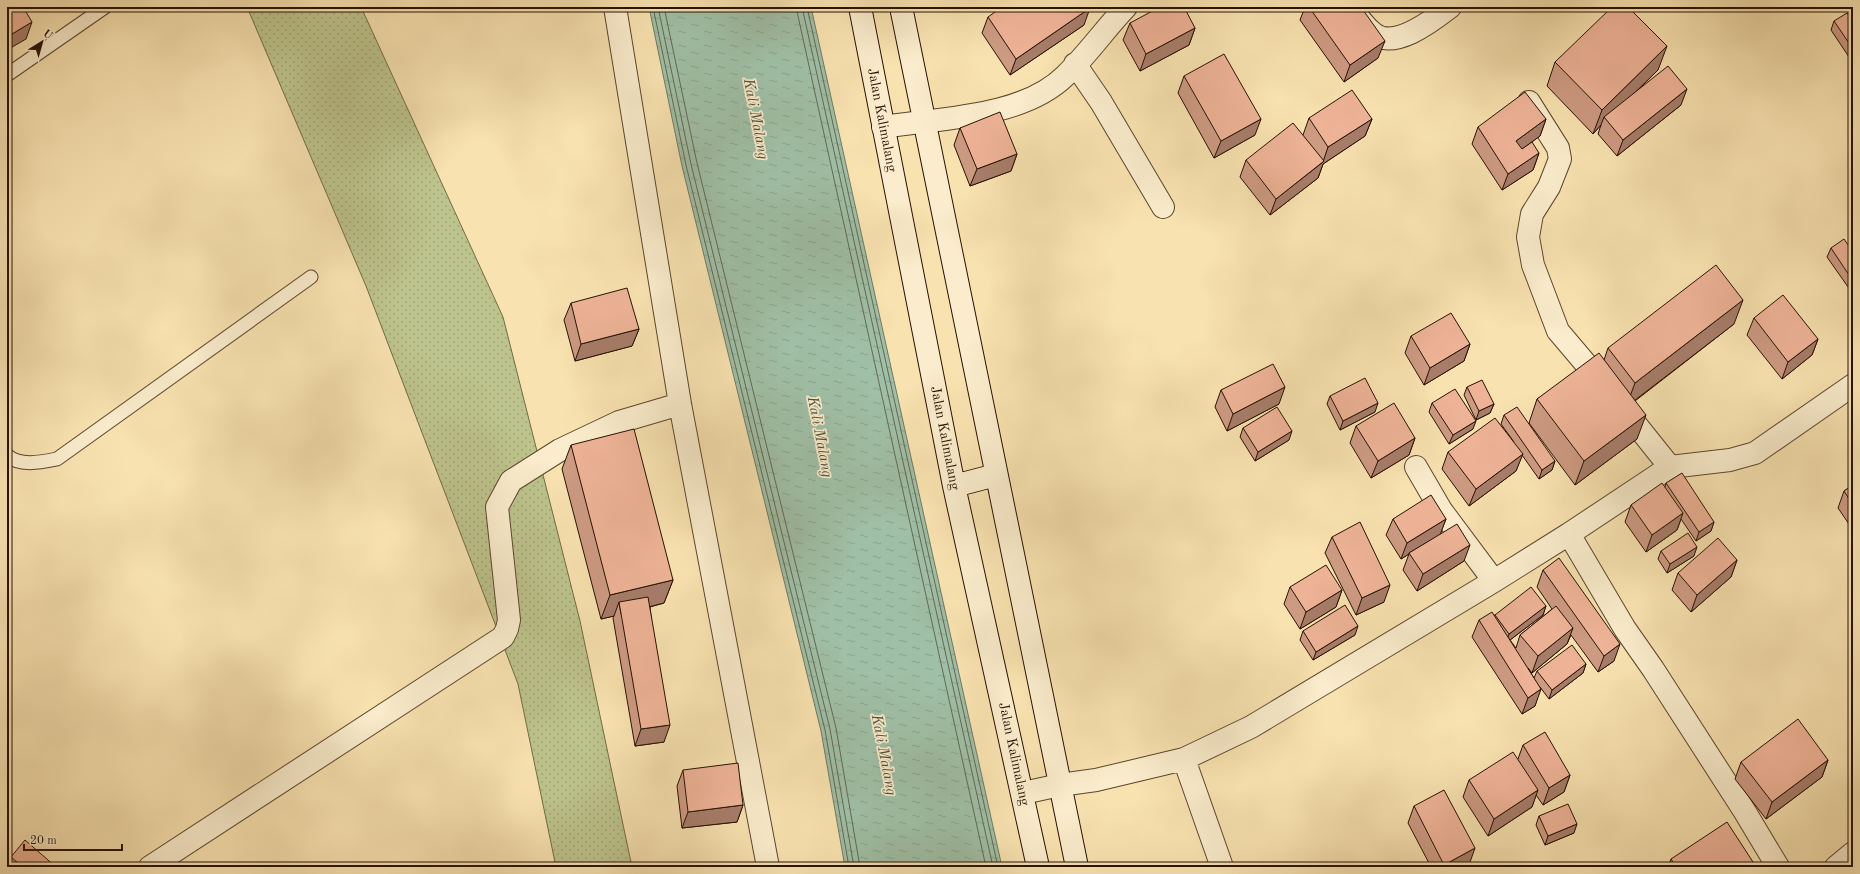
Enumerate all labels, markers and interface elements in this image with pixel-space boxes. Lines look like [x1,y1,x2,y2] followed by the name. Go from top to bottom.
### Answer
[22,22,62,62] north arrow
[40,28,54,42] text: U
[865,67,899,174] street label: Jalan Kalimalang
[740,76,770,161] water label: Kali Malang
[928,385,962,492] street label: Jalan Kalimalang
[804,394,834,479] water label: Kali Malang
[996,701,1032,808] street label: Jalan Kalimalang
[868,712,898,797] water label: Kali Malang
[24,826,122,852] scale bar
[30,835,57,847] text: 20 m

